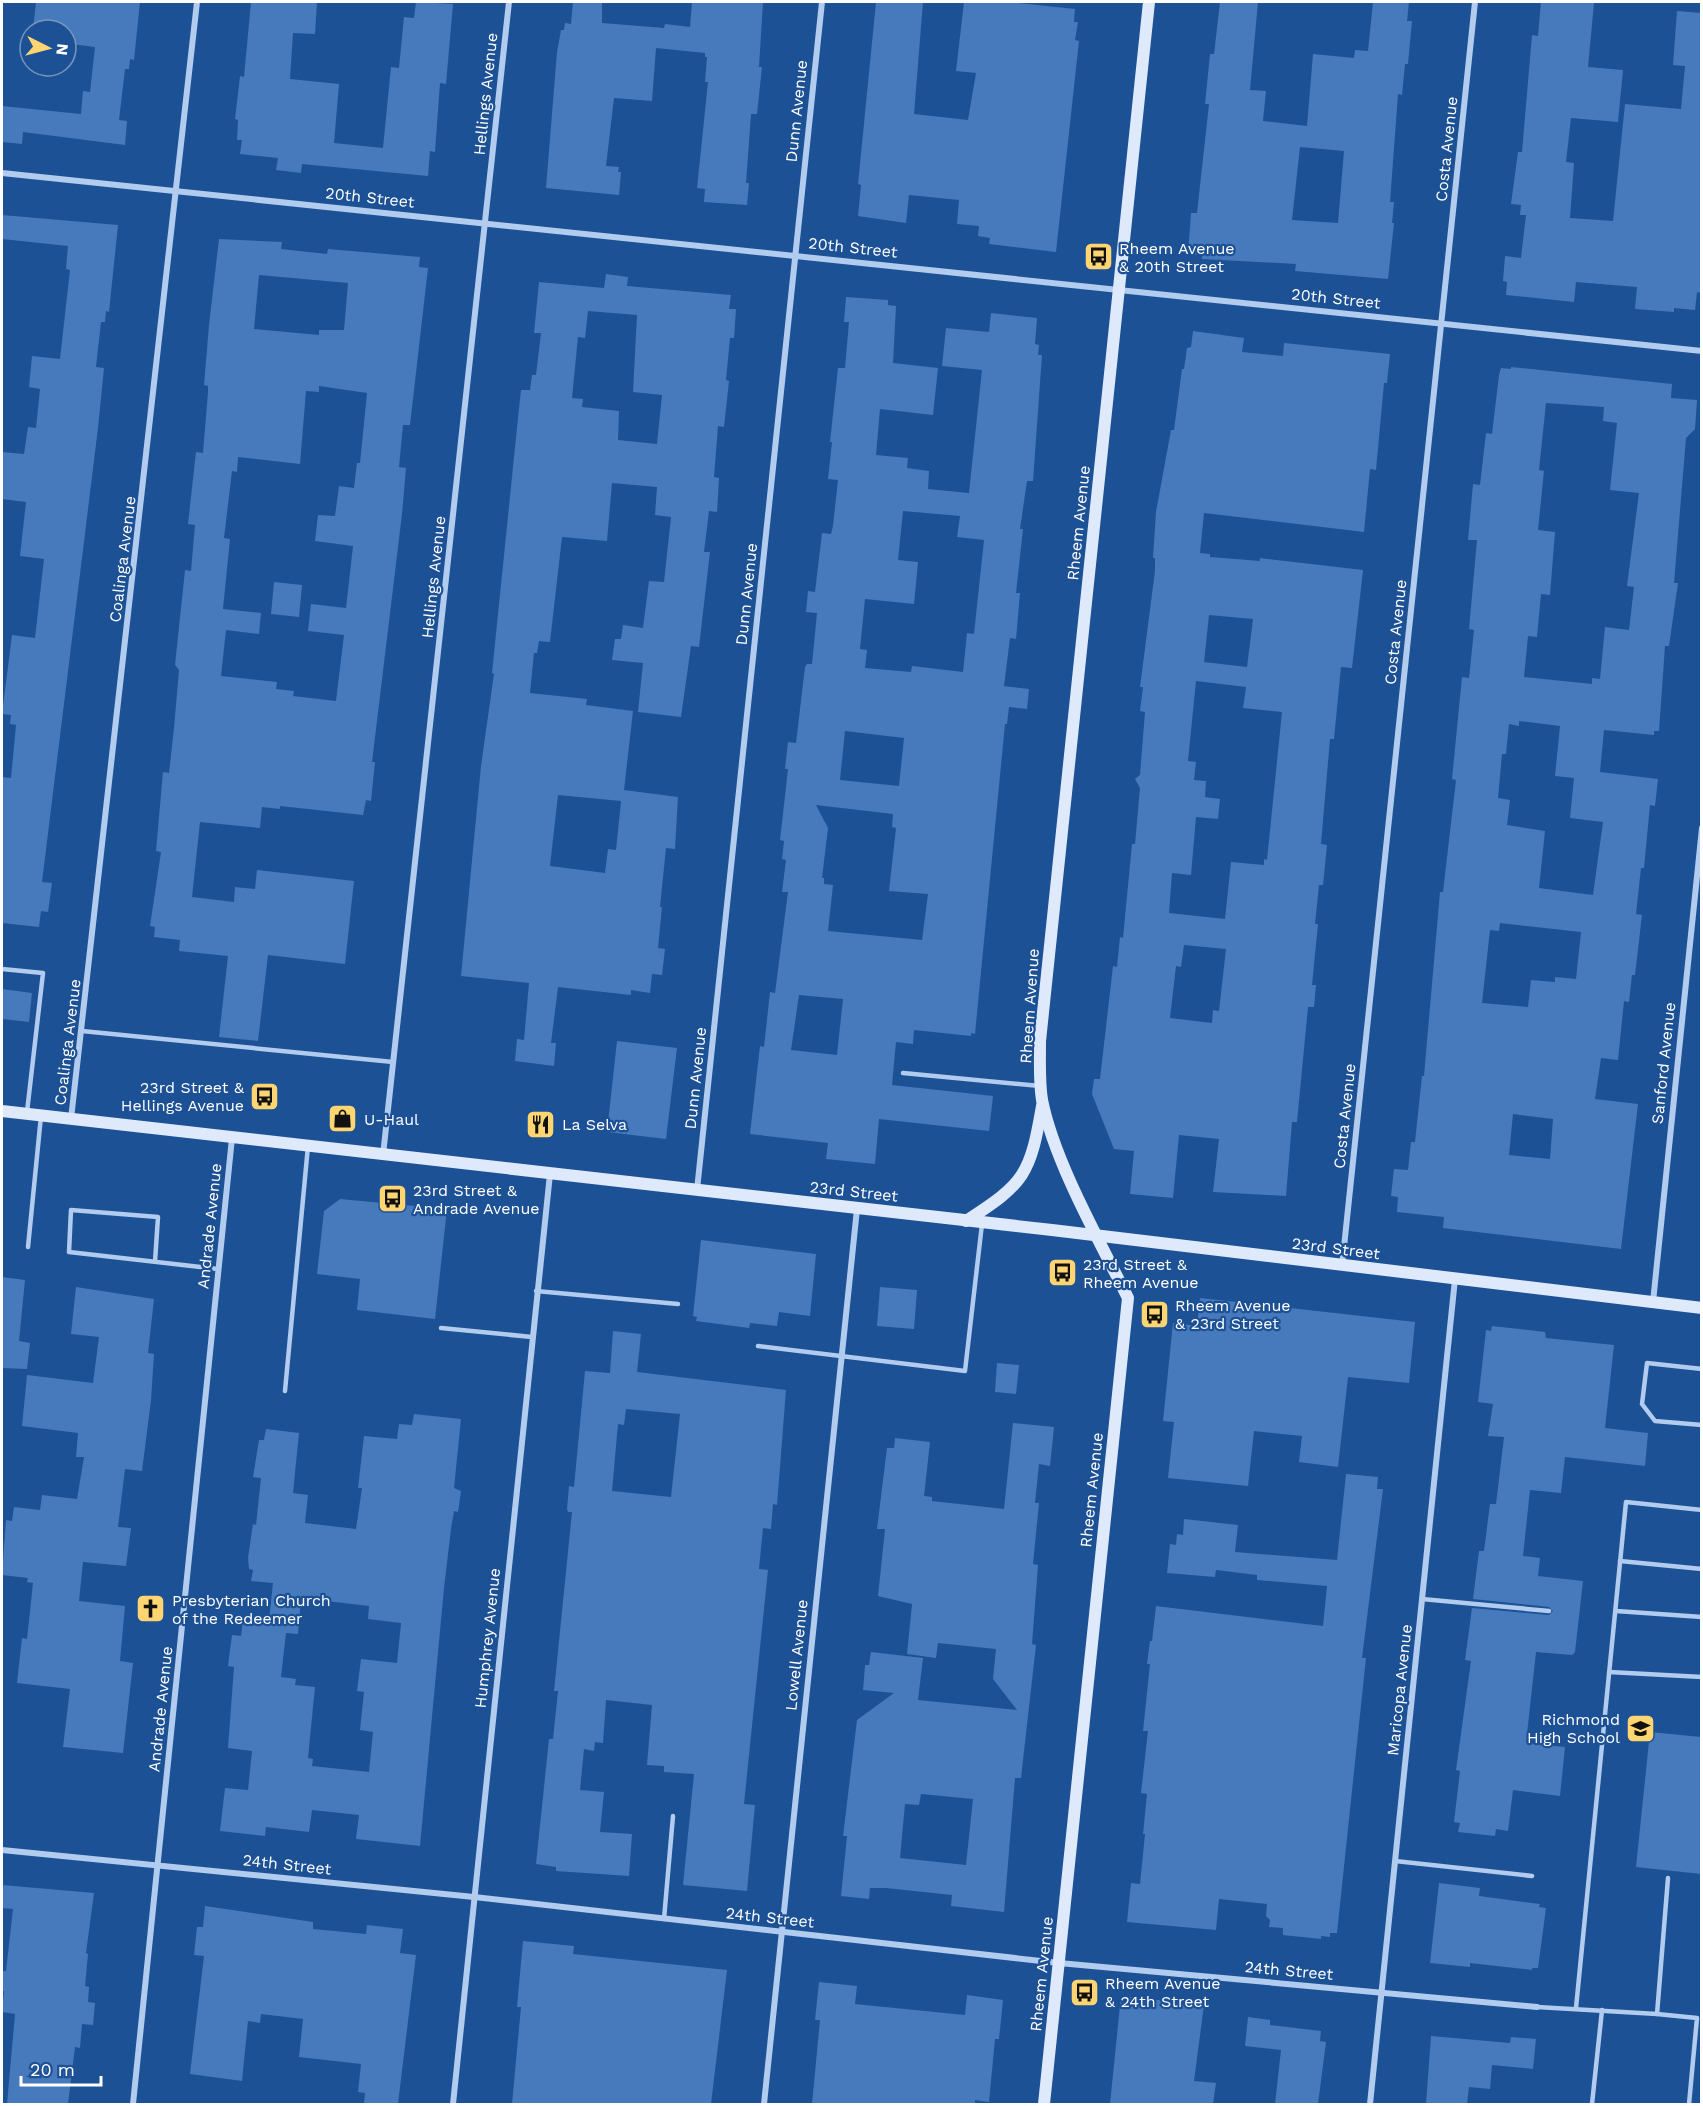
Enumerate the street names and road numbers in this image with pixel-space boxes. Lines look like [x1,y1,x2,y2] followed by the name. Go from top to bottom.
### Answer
[470,32,501,156] street label: Hellings Avenue
[782,59,811,163] street label: Dunn Avenue
[1432,95,1461,203] street label: Costa Avenue
[324,183,416,212] street label: 20th Street
[807,233,899,262] street label: 20th Street
[1290,284,1382,313] street label: 20th Street
[1063,465,1094,582] street label: Rheem Avenue
[105,495,140,623] street label: Coalinga Avenue
[418,515,449,639] street label: Hellings Avenue
[732,542,761,646] street label: Dunn Avenue
[1381,578,1410,686] street label: Costa Avenue
[1016,948,1043,1064] street label: Rheem Avenue
[50,978,85,1106] street label: Coalinga Avenue
[1648,1001,1679,1125] street label: Sanford Avenue
[681,1026,710,1130] street label: Dunn Avenue
[1330,1062,1359,1170] street label: Costa Avenue
[193,1162,226,1290] street label: Andrade Avenue
[809,1177,899,1206] street label: 23rd Street
[1291,1234,1381,1263] street label: 23rd Street
[1076,1432,1107,1549] street label: Rheem Avenue
[471,1567,504,1709] street label: Humphrey Avenue
[781,1599,812,1712] street label: Lowell Avenue
[1383,1623,1416,1757] street label: Maricopa Avenue
[144,1645,177,1773] street label: Andrade Avenue
[242,1850,332,1879] street label: 24th Street
[725,1903,815,1932] street label: 24th Street
[1026,1916,1057,2033] street label: Rheem Avenue
[1244,1957,1334,1984] street label: 24th Street

